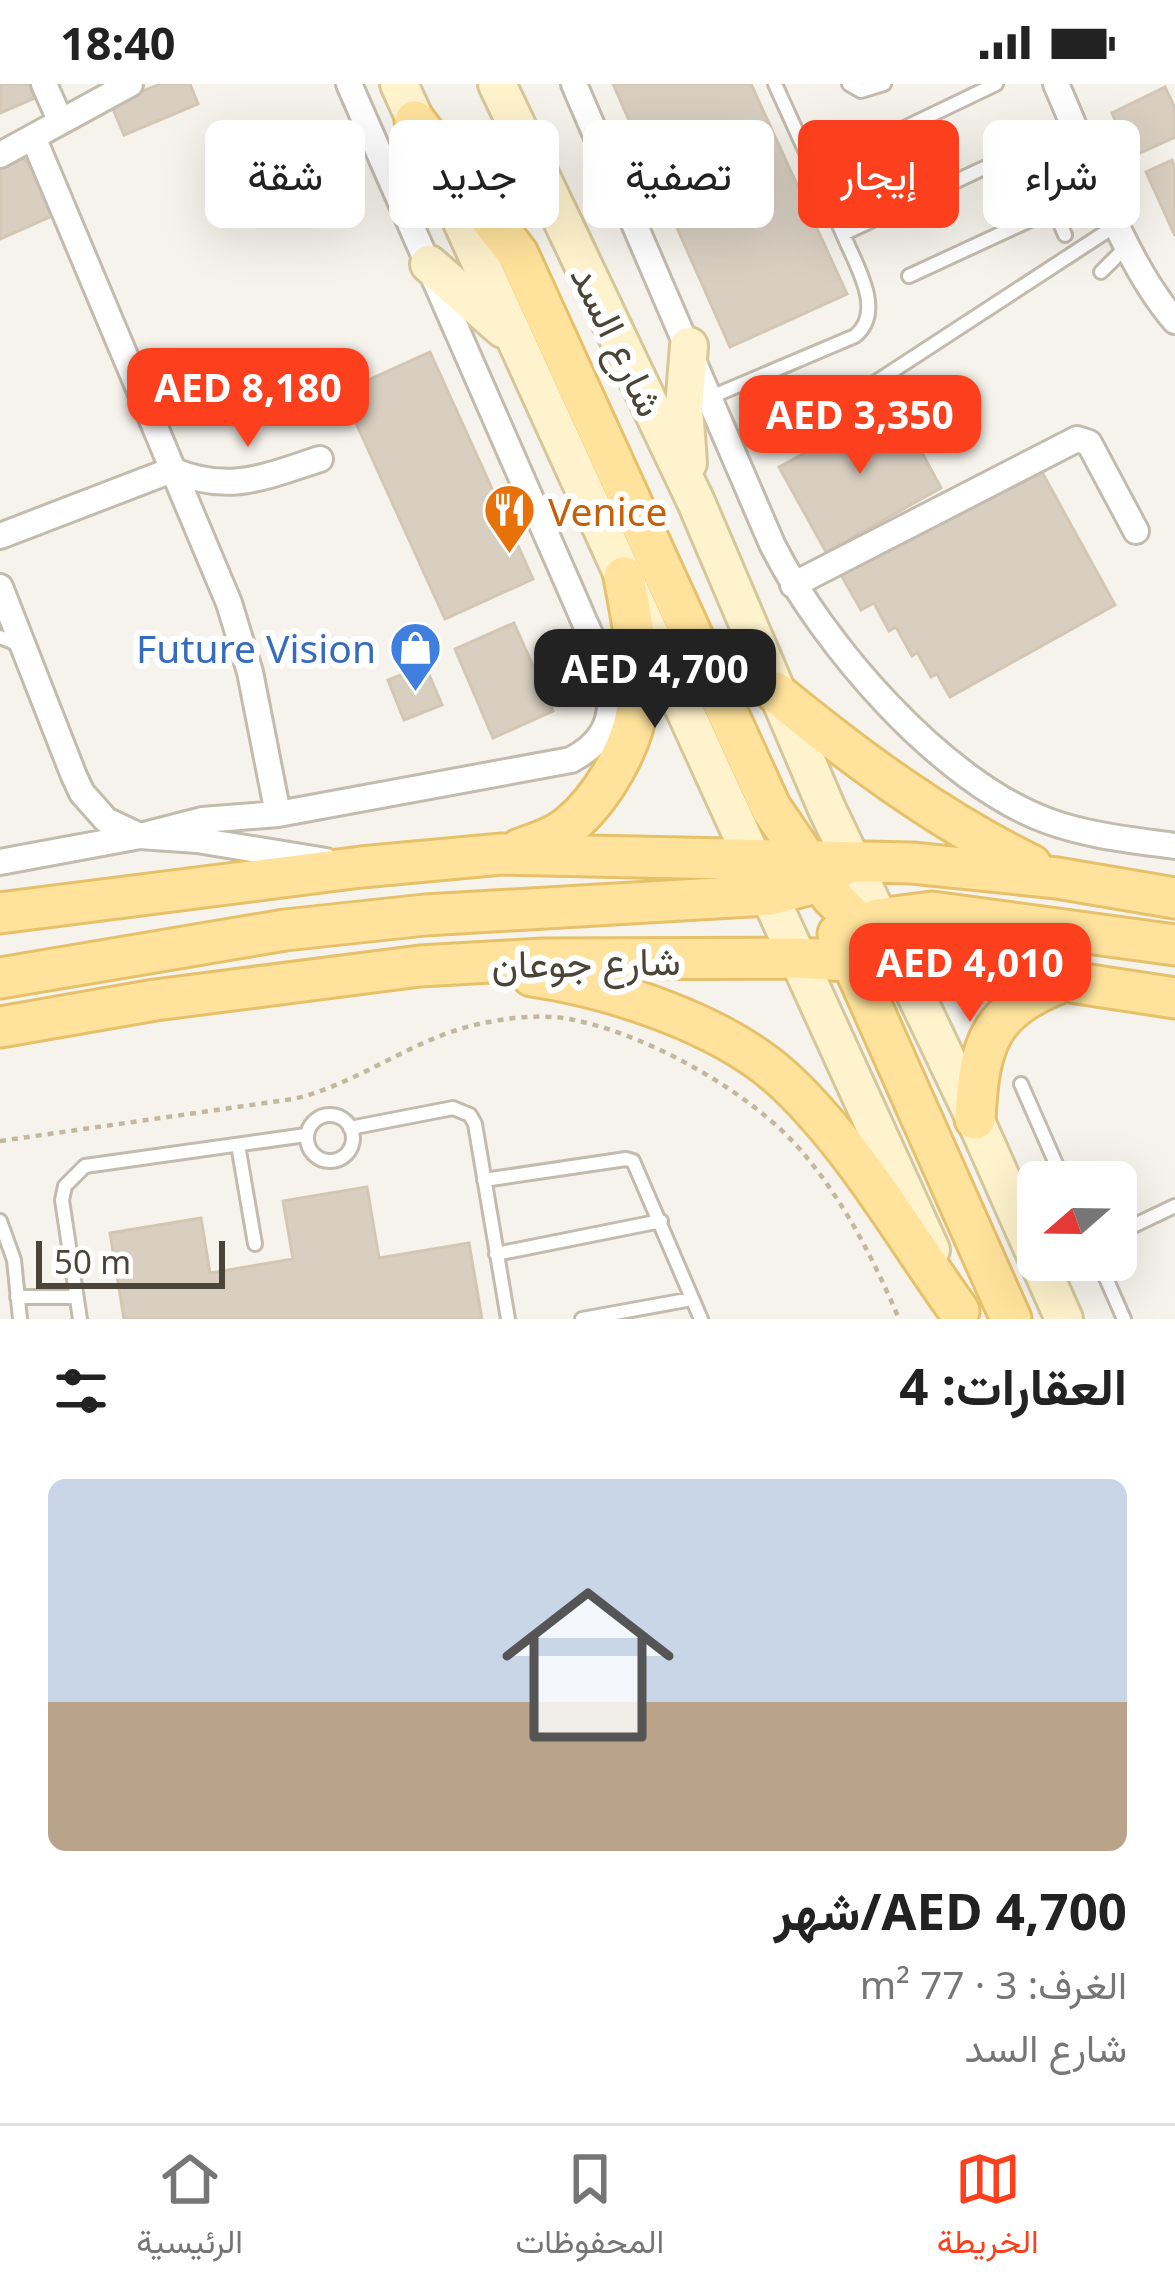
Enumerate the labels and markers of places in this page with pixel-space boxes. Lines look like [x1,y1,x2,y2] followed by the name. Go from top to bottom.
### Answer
[111,348,385,450] pin: AED 8,180
[723,375,997,477] pin: AED 3,350
[481,482,537,556] restaurant icon: Venice
[548,484,668,537] place label: Venice
[387,619,443,693] shop icon: Future Vision
[136,621,376,674] place label: Future Vision
[518,629,792,731] pin: AED 4,700
[833,923,1107,1025] pin: AED 4,010

